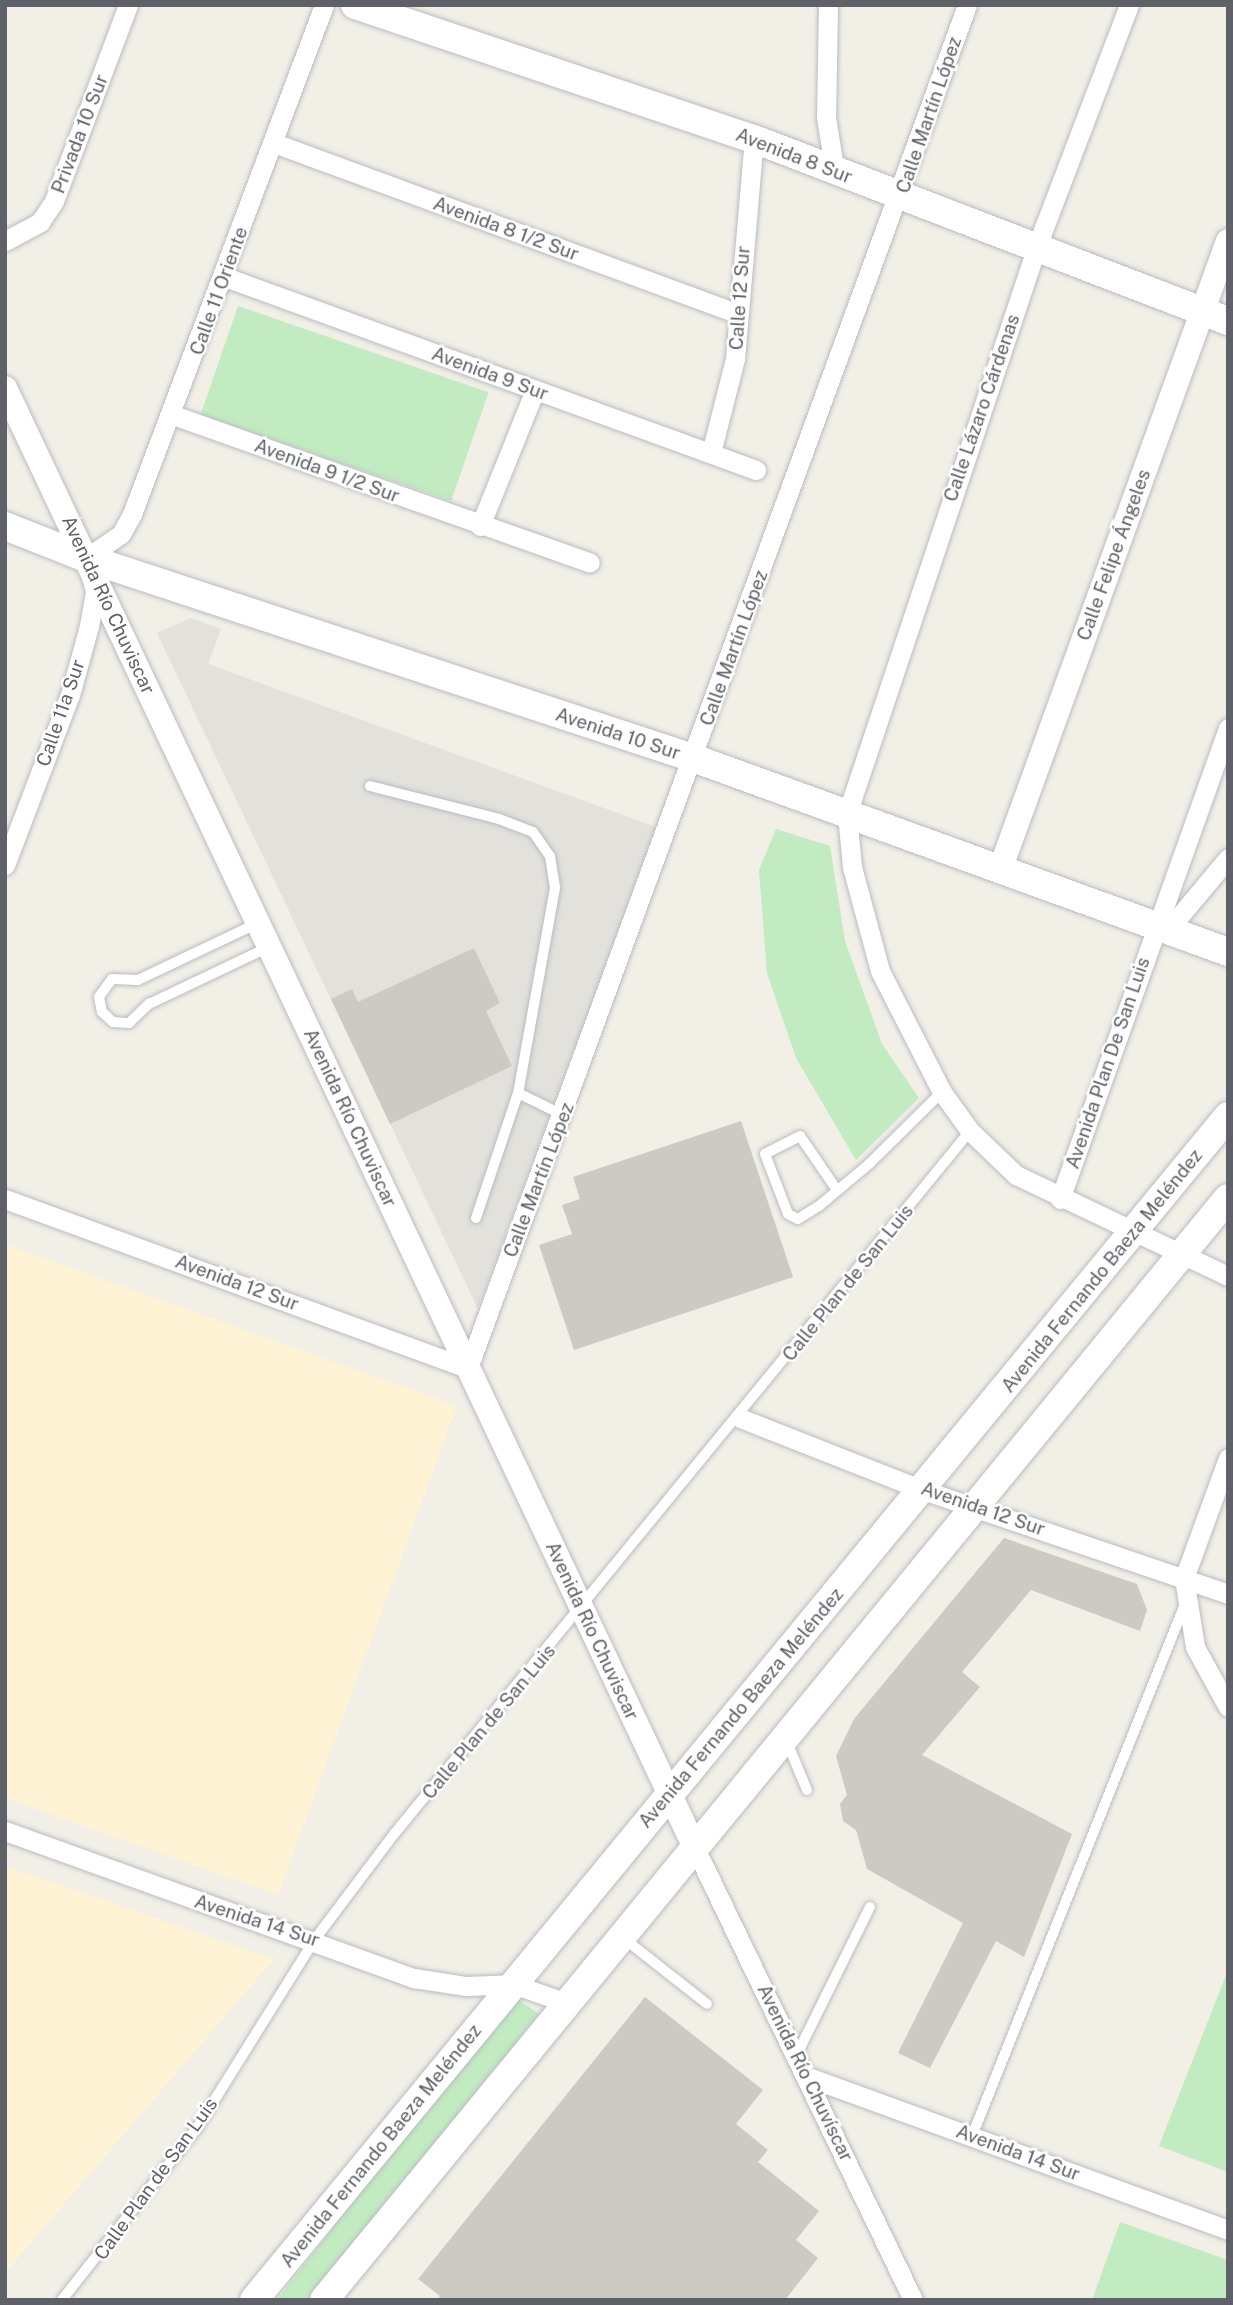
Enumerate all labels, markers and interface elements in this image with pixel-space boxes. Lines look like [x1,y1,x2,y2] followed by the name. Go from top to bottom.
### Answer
[892,34,966,196] street label: Calle Martín López
[47,71,113,197] street label: Privada 10 Sur
[733,123,855,189] street label: Avenida 8 Sur
[430,192,582,266] street label: Avenida 8 1/2 Sur
[185,224,253,358] street label: Calle 11 Oriente
[725,245,755,351] street label: Calle 12 Sur
[939,311,1025,505] street label: Calle Lázaro Cárdenas
[429,342,551,406] street label: Avenida 9 Sur
[251,434,403,508] street label: Avenida 9 1/2 Sur
[1072,466,1156,644] street label: Calle Felipe Ángeles
[57,512,159,698] street label: Avenida Río Chuviscar
[695,567,773,729] street label: Calle Martín López
[32,657,90,769] street label: Calle 11a Sur
[553,703,683,765] street label: Avenida 10 Sur
[1061,954,1155,1172] street label: Avenida Plan De San Luis
[299,1025,401,1211] street label: Avenida Río Chuviscar
[499,1099,579,1261] street label: Calle Martín López
[997,1145,1207,1397] street label: Avenida Fernando Baeza Meléndez
[778,1200,918,1366] street label: Calle Plan de San Luis
[172,1250,302,1316] street label: Avenida 12 Sur
[918,1477,1048,1541] street label: Avenida 12 Sur
[541,1538,643,1724] street label: Avenida Río Chuviscar
[634,1583,848,1833] street label: Avenida Fernando Baeza Meléndez
[417,1640,561,1804] street label: Calle Plan de San Luis
[192,1890,322,1952] street label: Avenida 14 Sur
[752,1981,858,2165] street label: Avenida Río Chuvíscar
[276,2020,486,2272] street label: Avenida Fernando Baeza Meléndez
[89,2093,223,2265] street label: Calle Plan de San Luis
[953,2120,1083,2186] street label: Avenida 14 Sur

